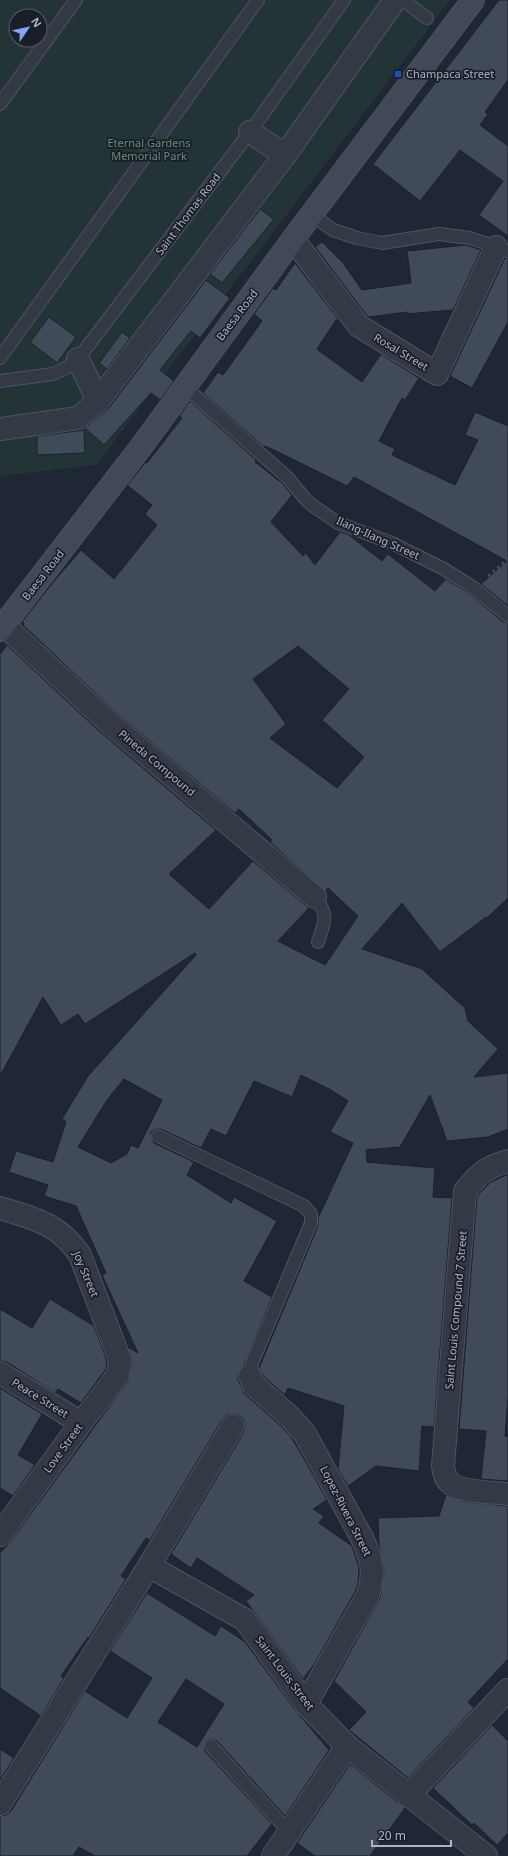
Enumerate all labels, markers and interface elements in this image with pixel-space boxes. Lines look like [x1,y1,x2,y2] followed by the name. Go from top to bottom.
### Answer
[8,8,48,48] north arrow
[28,14,45,30] text: N
[406,66,494,81] place label: Champaca Street
[393,69,403,79] marker: Champaca Street
[107,135,191,163] park label: Eternal Gardens Memorial Park
[152,170,223,258] street label: Saint Thomas Road
[212,286,261,343] street label: Baesa Road
[371,329,431,374] street label: Rosal Street
[334,512,422,563] street label: Ilang-Ilang Street
[18,546,67,603] street label: Baesa Road
[116,726,199,799] street label: Pineda Compound
[441,1230,470,1390] street label: Saint Louis Compound 7 Street
[70,1248,103,1299] street label: Joy Street
[9,1374,71,1421] street label: Peace Street
[40,1420,86,1475] street label: Love Street
[317,1463,376,1559] street label: Lopez-Rivera Street
[252,1632,318,1713] street label: Saint Louis Street
[372,1822,451,1848] scale bar
[378,1827,406,1844] text: 20 m

